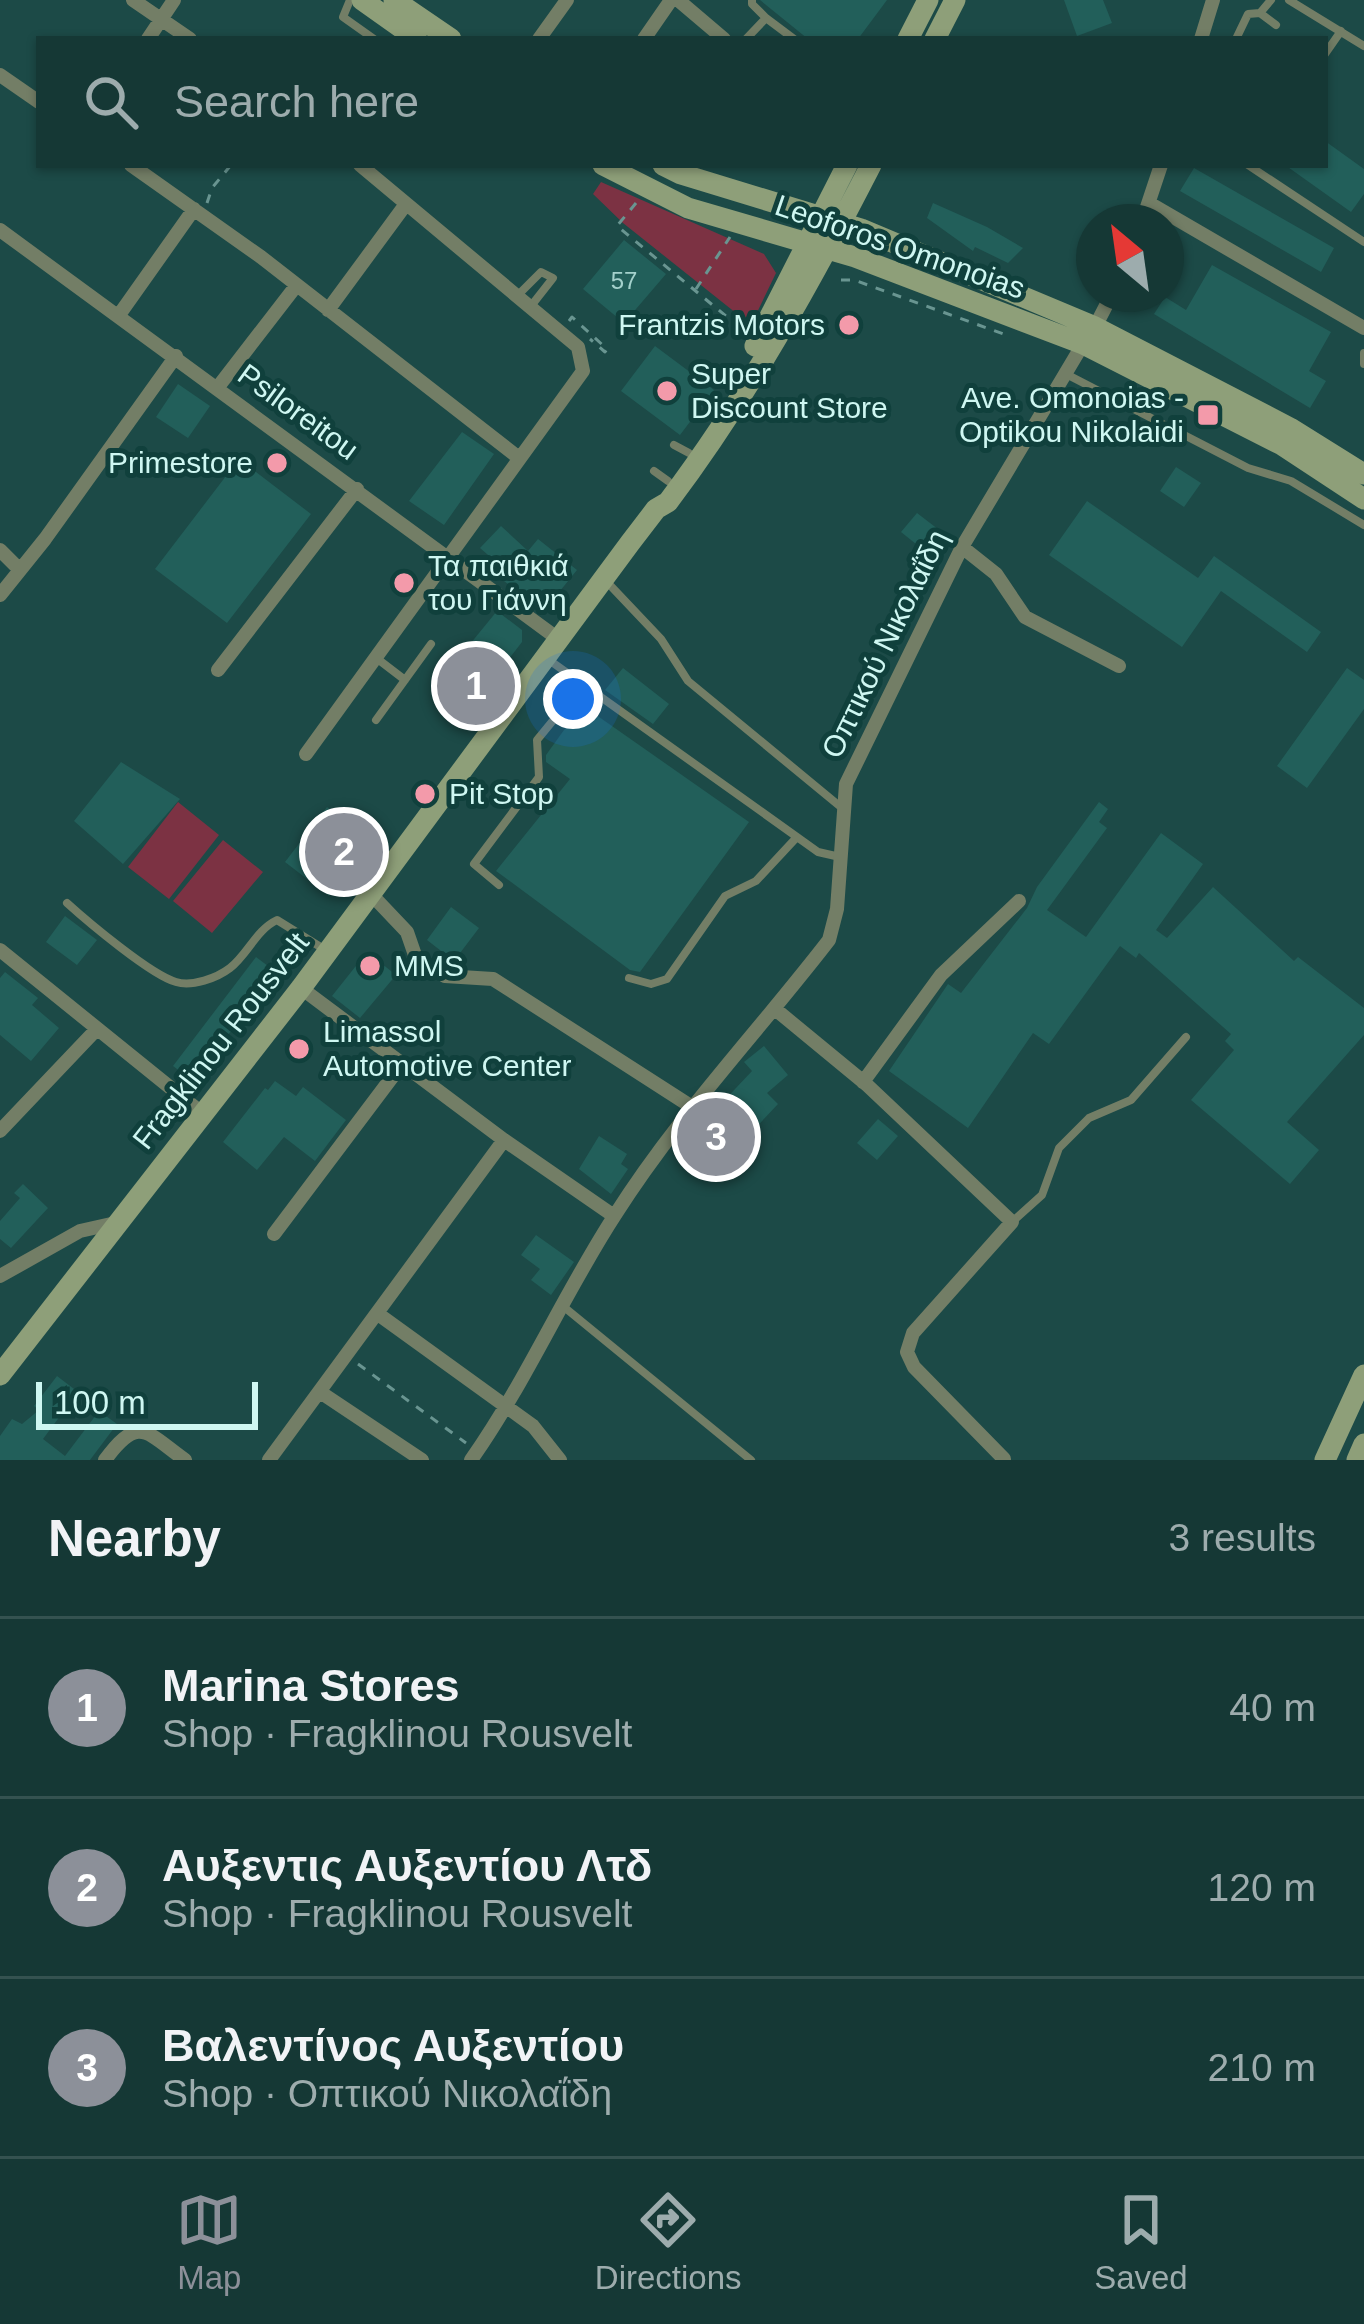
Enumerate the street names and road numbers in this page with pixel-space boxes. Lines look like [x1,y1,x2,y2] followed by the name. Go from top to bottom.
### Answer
[771,188,1029,305] street label: Leoforos Omonoias
[232,357,365,466] street label: Psiloreitou
[815,524,954,763] street label: Οπτικού Νικολαΐδη
[126,926,316,1155] street label: Fragklinou Rousvelt

